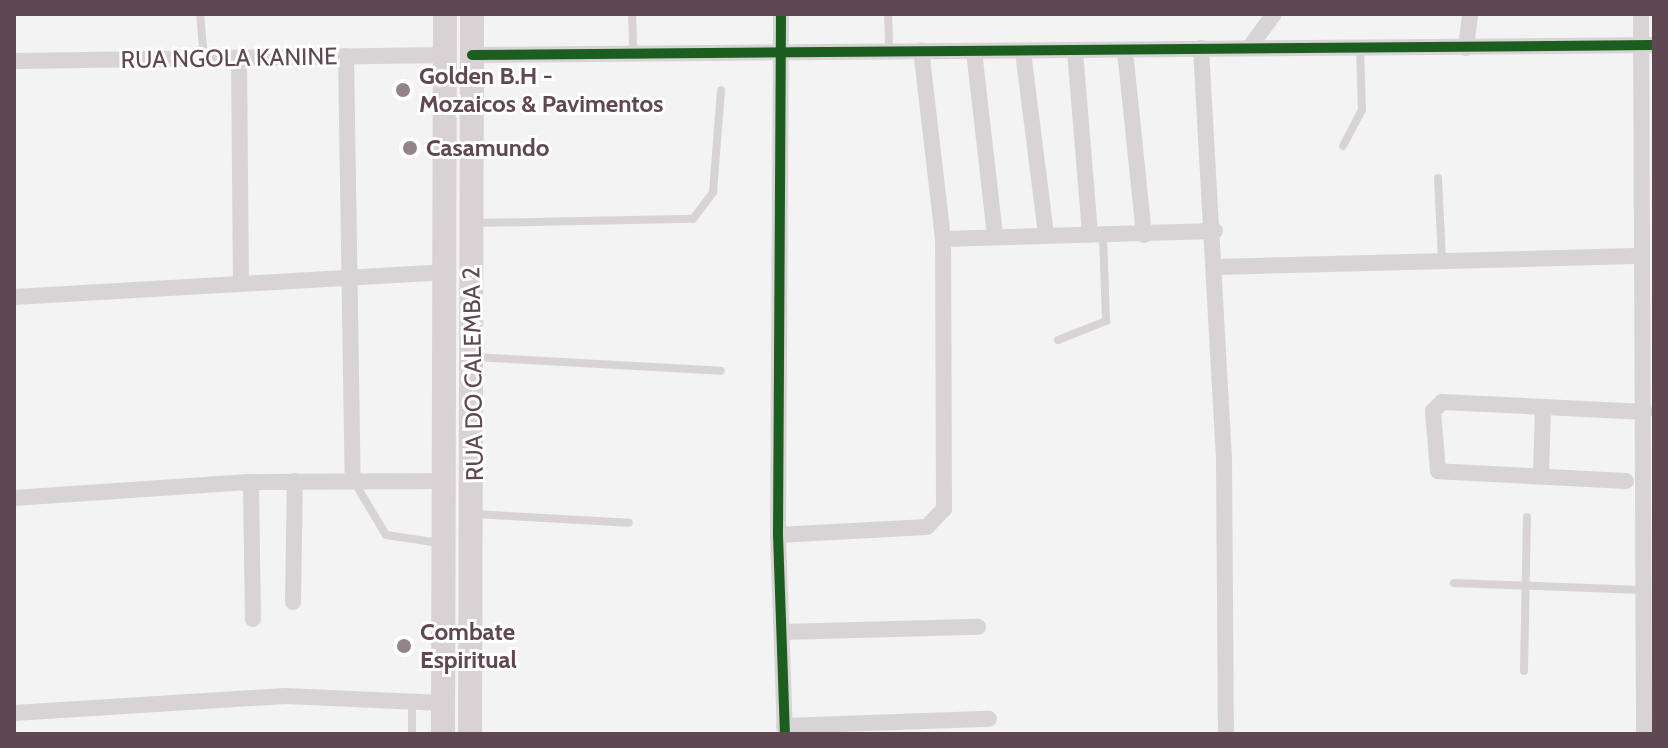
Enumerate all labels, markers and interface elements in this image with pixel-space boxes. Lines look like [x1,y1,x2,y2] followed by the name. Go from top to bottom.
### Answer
[120,42,338,74] street label: RUA NGOLA KANINE
[419,62,663,118] place label: Golden B.H - Mozaicos & Pavimentos
[394,81,412,99] marker: Golden B.H - Mozaicos & Pavimentos
[426,134,549,162] place label: Casamundo
[401,139,419,157] marker: Casamundo
[457,267,489,481] street label: RUA DO CALEMBA 2
[420,618,517,674] place label: Combate Espiritual
[395,637,413,655] marker: Combate Espiritual

